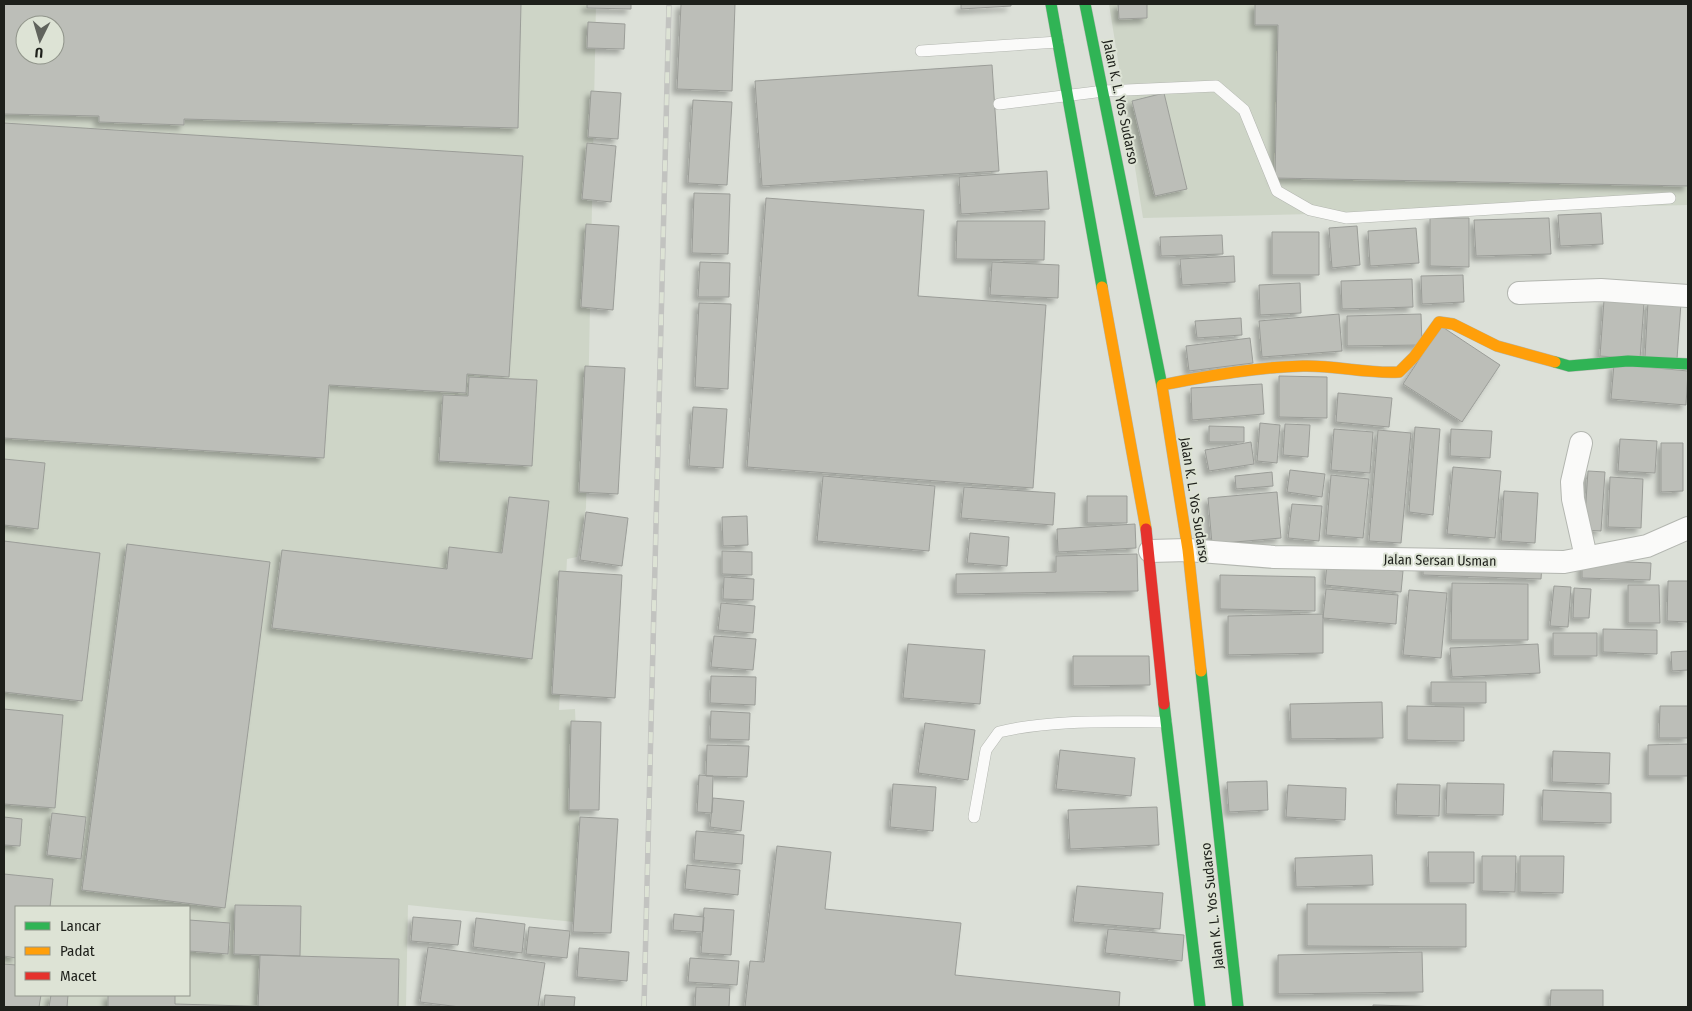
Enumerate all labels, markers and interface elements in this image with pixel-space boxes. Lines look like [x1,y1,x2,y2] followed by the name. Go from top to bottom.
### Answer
[15,15,65,65] north arrow
[1099,38,1142,166] street label: Jalan K. L. Yos Sudarso
[34,44,44,61] text: U
[1176,436,1213,564] street label: Jalan K. L. Yos Sudarso
[1383,551,1497,570] street label: Jalan Sersan Usman
[1197,842,1228,970] street label: Jalan K. L. Yos Sudarso
[15,906,190,996] legend
[60,917,101,935] text: Lancar
[60,942,95,960] text: Padat
[60,967,97,985] text: Macet

